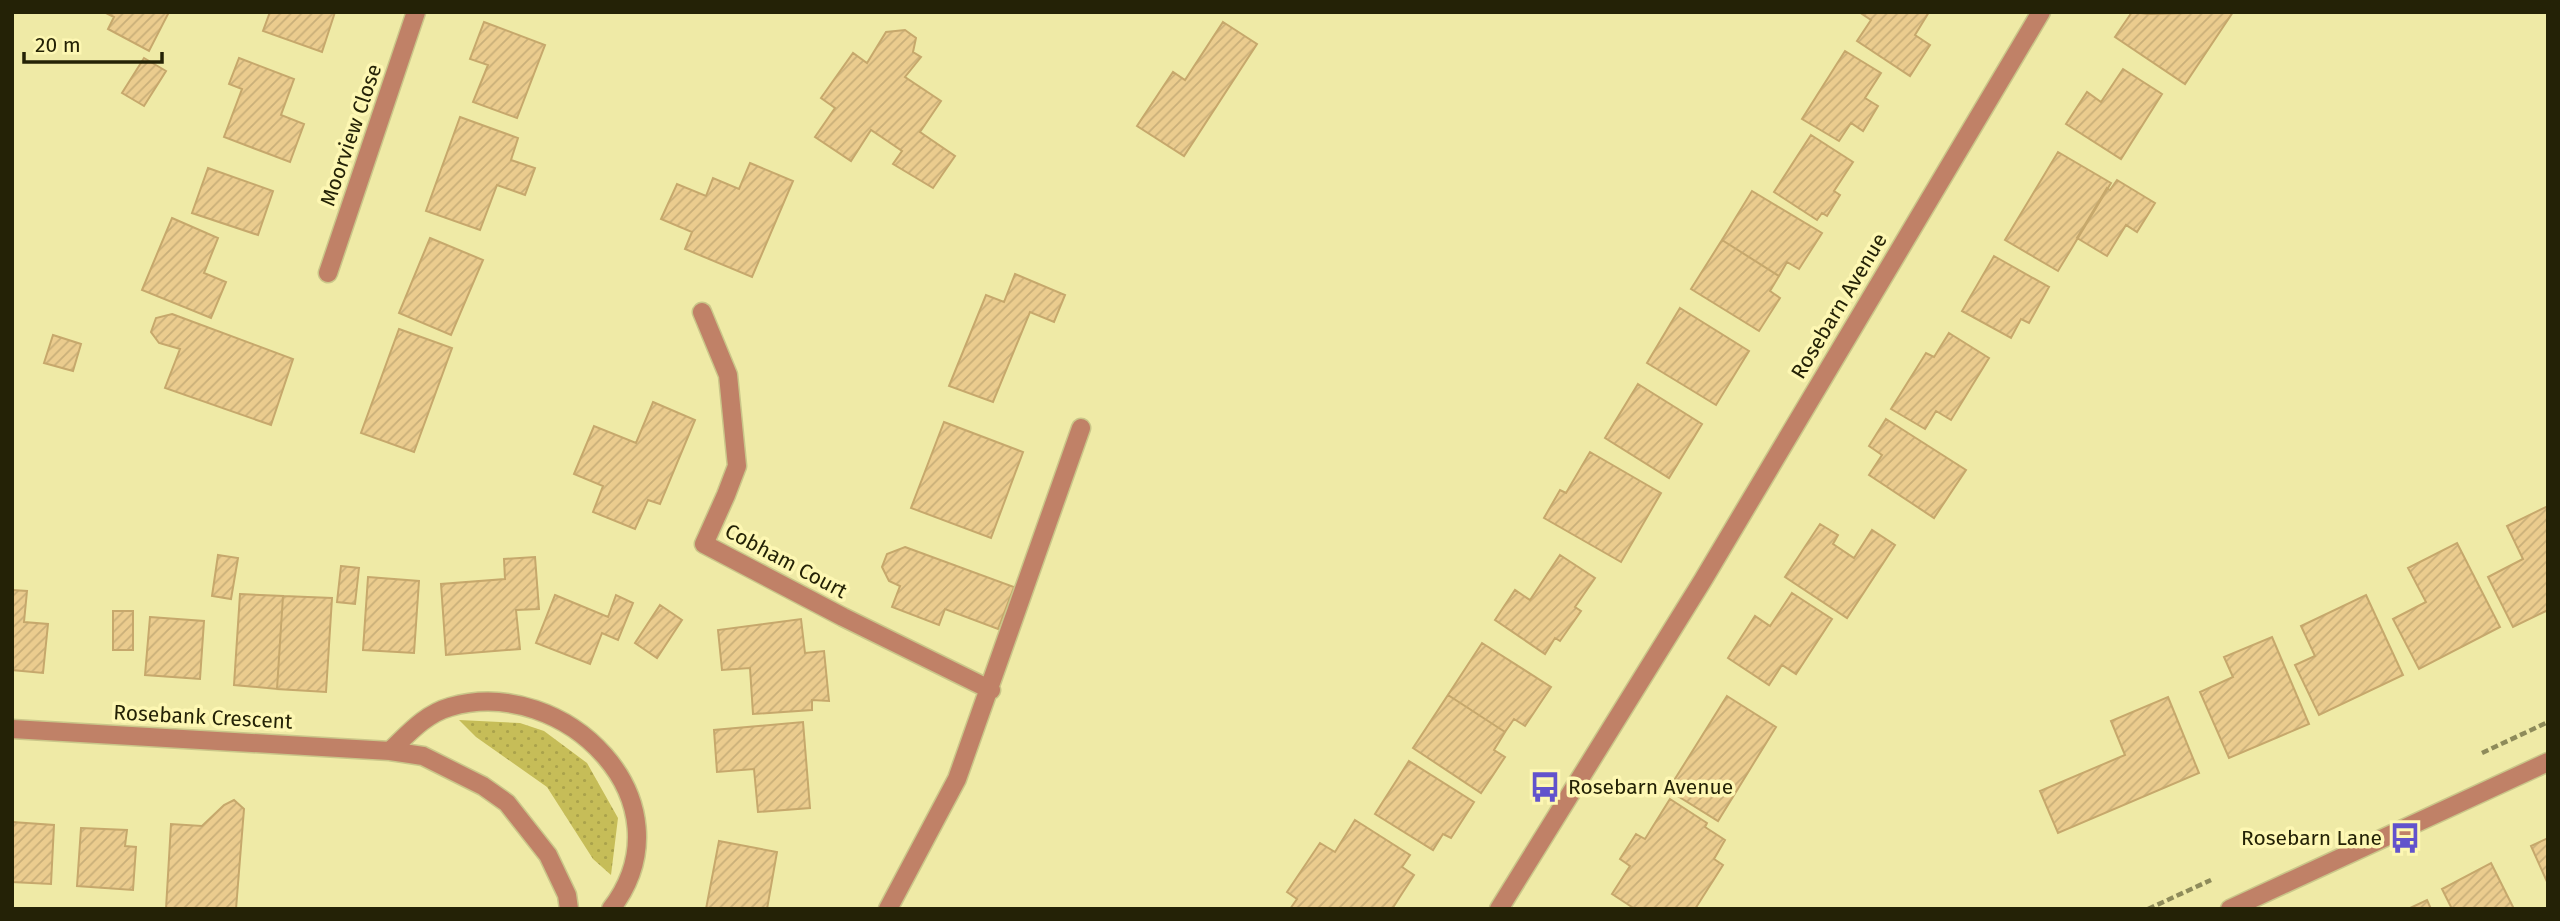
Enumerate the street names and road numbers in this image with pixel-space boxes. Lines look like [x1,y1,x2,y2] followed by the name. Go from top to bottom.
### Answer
[315,61,387,209] street label: Moorview Close
[1785,228,1893,384] street label: Rosebarn Avenue
[720,518,852,604] street label: Cobham Court
[113,699,294,735] street label: Rosebank Crescent

